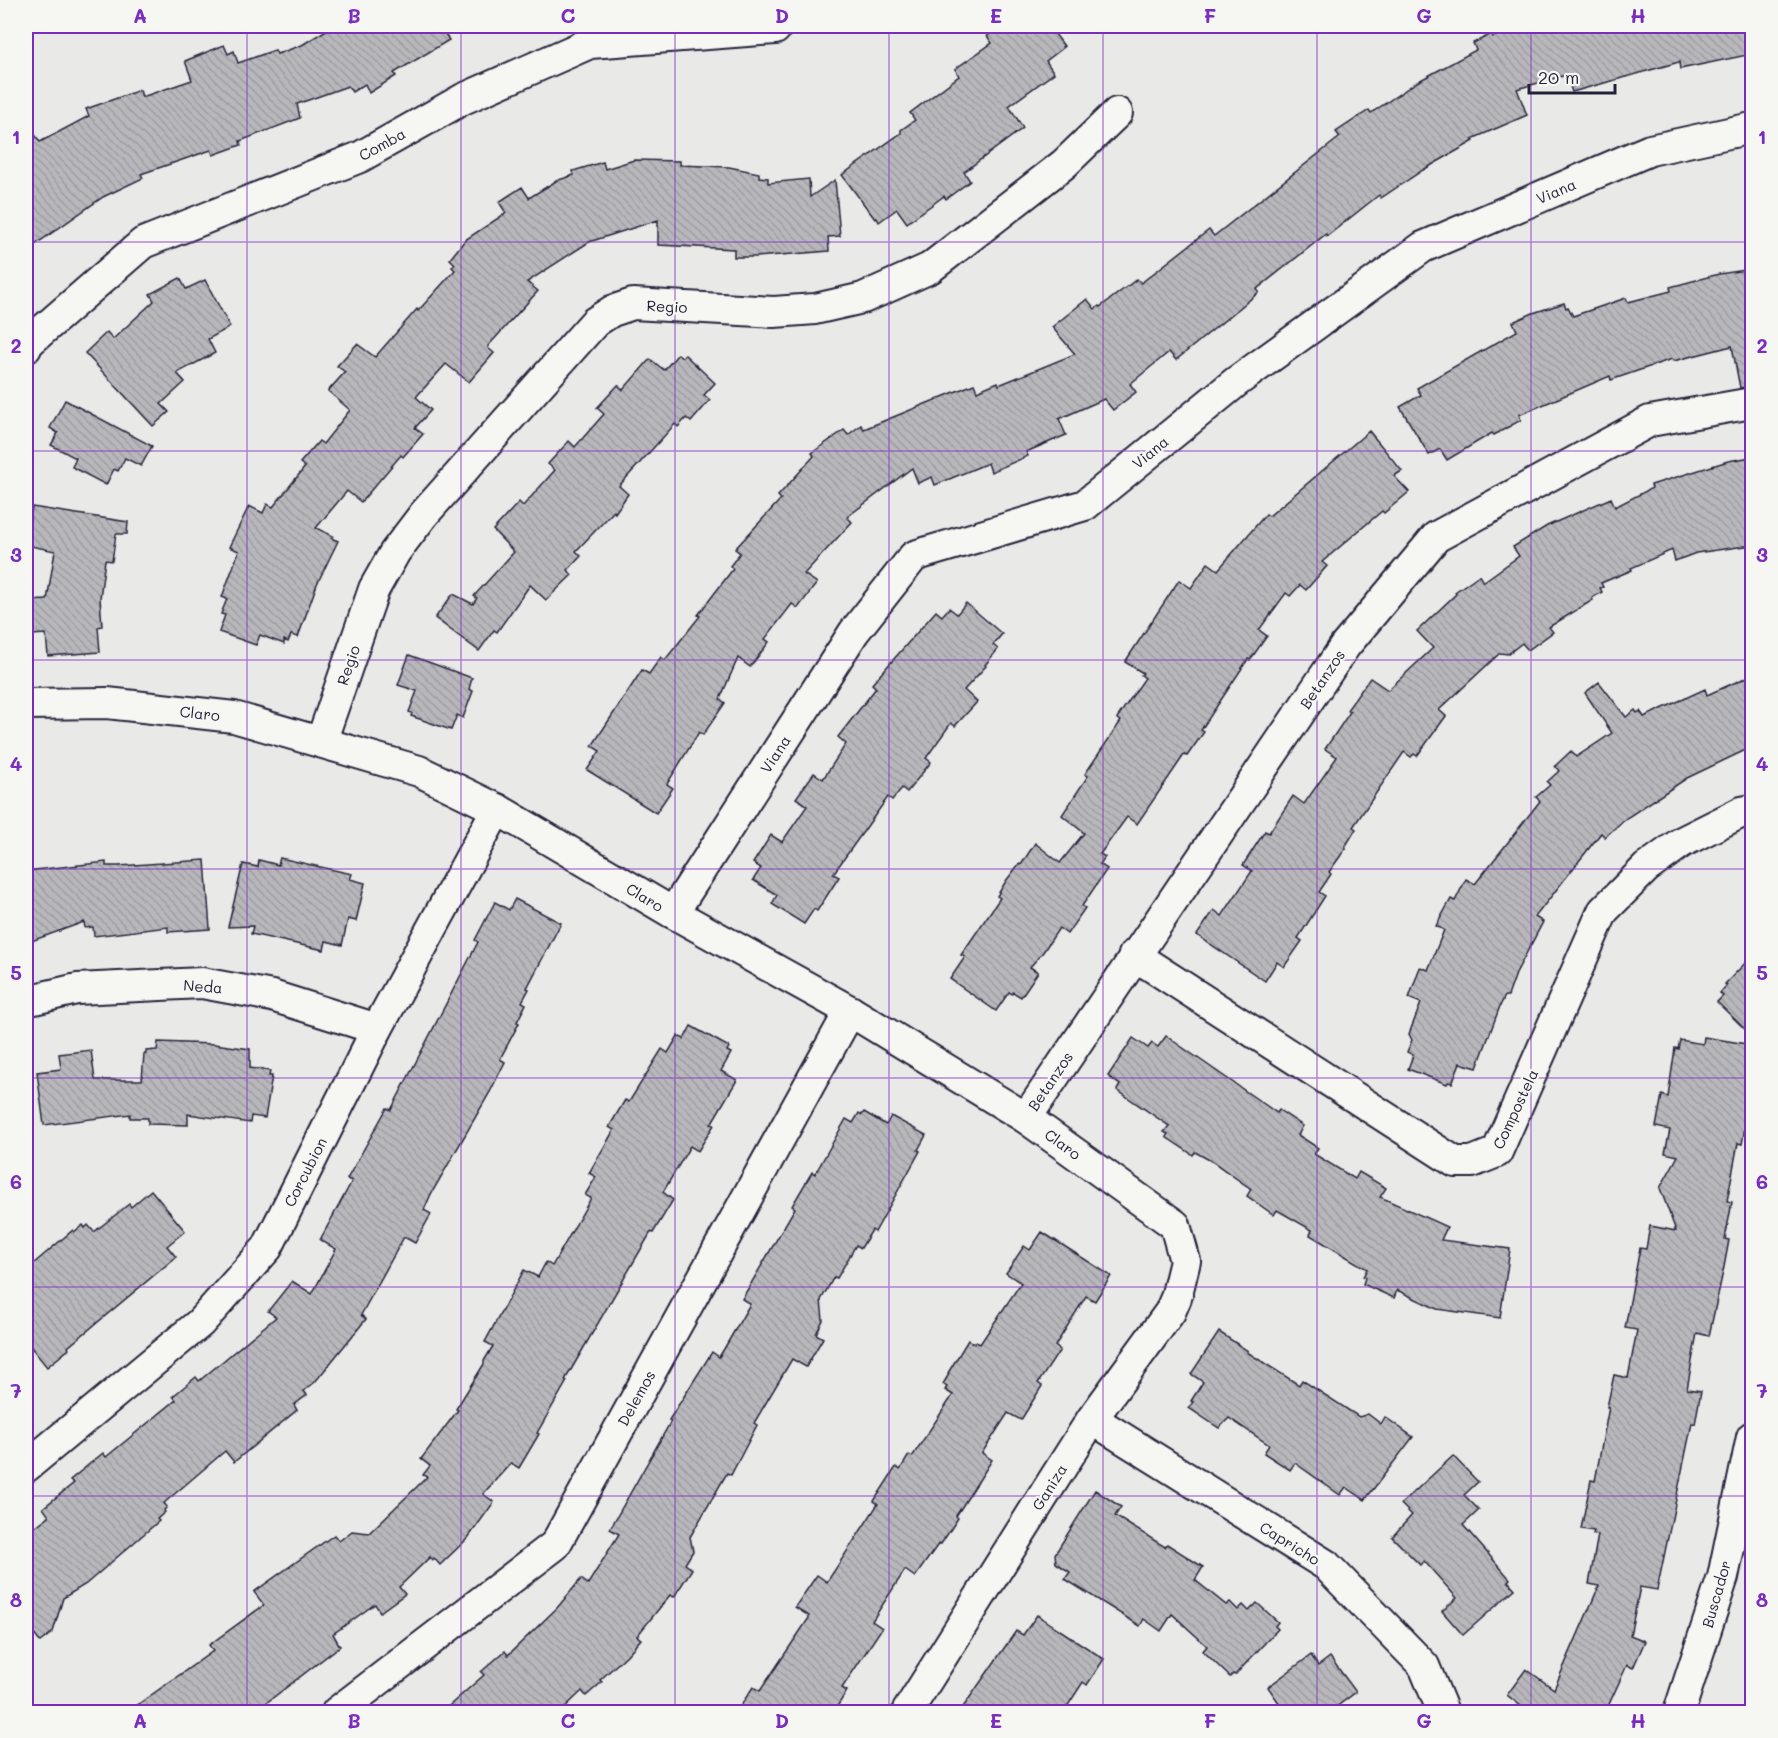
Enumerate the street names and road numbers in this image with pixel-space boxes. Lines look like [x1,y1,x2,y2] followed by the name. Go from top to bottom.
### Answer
[355,123,409,165] street label: Comba
[1533,174,1579,208] street label: Viana
[646,295,688,317] street label: Regio
[1128,431,1172,473] street label: Viana
[332,642,364,688] street label: Regio
[1295,645,1349,713] street label: Betanzos
[179,701,221,725] street label: Claro
[755,731,795,777] street label: Viana
[623,878,667,916] street label: Claro
[183,975,223,997] street label: Neda
[1023,1047,1077,1115] street label: Betanzos
[1488,1066,1542,1152] street label: Compostela
[1041,1124,1085,1164] street label: Claro
[279,1134,331,1210] street label: Corcubion
[613,1367,659,1429] street label: Delemos
[1027,1460,1071,1514] street label: Ganiza
[1256,1517,1324,1569] street label: Capricho
[1697,1558,1735,1630] street label: Buscador

